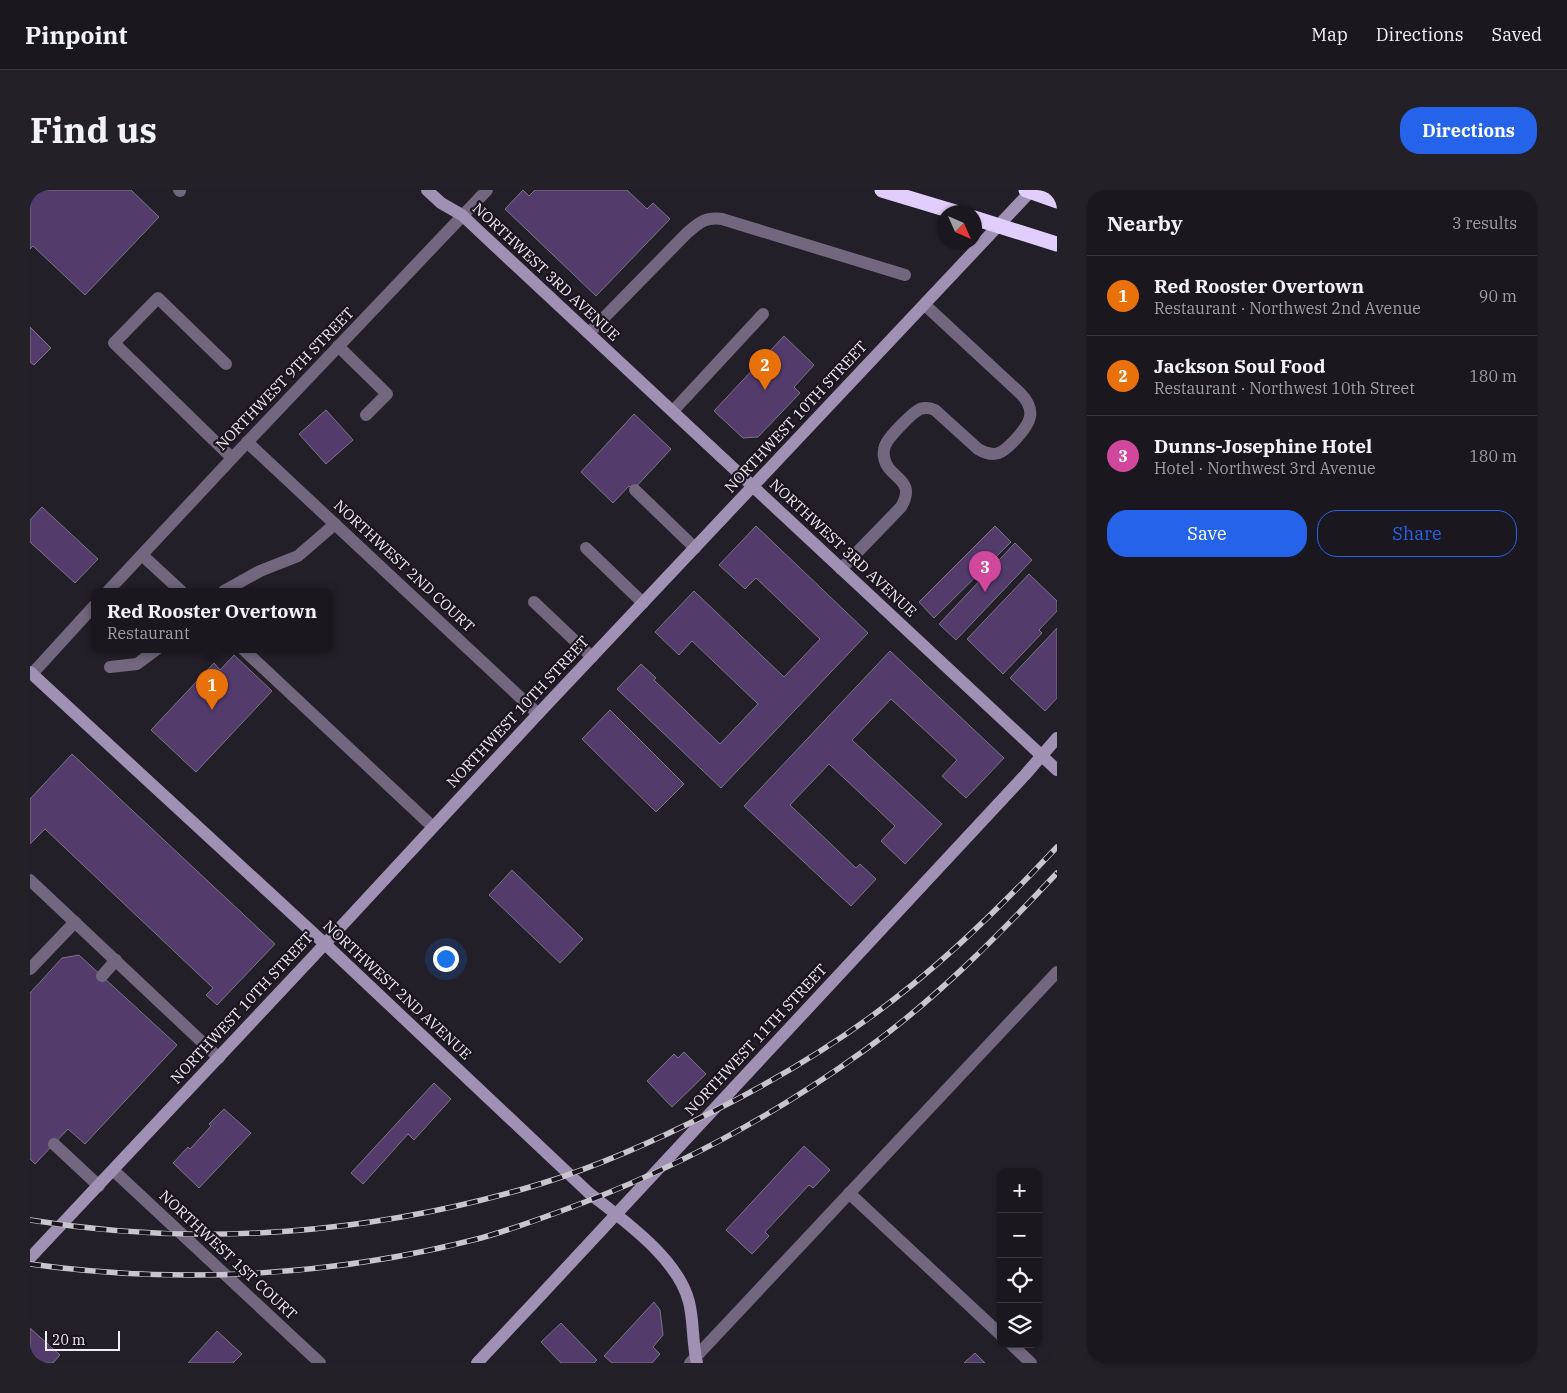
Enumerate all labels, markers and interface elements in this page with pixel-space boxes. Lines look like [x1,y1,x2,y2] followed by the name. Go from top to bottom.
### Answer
[25,19,127,51] text: Pinpoint
[1311,23,1348,46] text: Map
[1376,23,1464,46] text: Directions
[1492,23,1542,46] text: Saved
[30,107,157,153] text: Find us
[1400,107,1537,154] button: Directions
[469,198,624,345] street label: NORTHWEST 3RD AVENUE
[937,205,982,250] north arrow
[1107,209,1183,237] text: Nearby
[1452,213,1517,233] text: 3 results
[1154,274,1364,298] text: Red Rooster Overtown
[1118,286,1128,306] text: 1
[1479,286,1517,306] text: 90 m
[1154,298,1421,318] text: Restaurant · Northwest 2nd Avenue
[211,303,358,454] street label: NORTHWEST 9TH STREET
[720,337,871,496] street label: NORTHWEST 10TH STREET
[749,349,781,390] pin: 2
[1154,354,1326,378] text: Jackson Soul Food
[1118,366,1128,386] text: 2
[1469,366,1517,386] text: 180 m
[1154,378,1415,398] text: Restaurant · Northwest 10th Street
[1154,434,1372,458] text: Dunns-Josephine Hotel
[1118,446,1128,466] text: 3
[1469,446,1517,466] text: 180 m
[1154,458,1376,478] text: Hotel · Northwest 3rd Avenue
[766,474,921,621] street label: NORTHWEST 3RD AVENUE
[330,496,479,636] street label: NORTHWEST 2ND COURT
[1107,510,1307,557] button: Save
[1317,510,1517,557] button: Share
[969,551,1001,592] pin: 3
[91,588,333,653] popup
[107,599,317,623] text: Red Rooster Overtown
[107,623,190,643] text: Restaurant
[442,632,593,791] street label: NORTHWEST 10TH STREET
[196,669,228,710] pin: 1
[319,916,475,1063] street label: NORTHWEST 2ND AVENUE
[166,928,317,1087] street label: NORTHWEST 10TH STREET
[433,946,459,972] your location
[680,960,831,1119] street label: NORTHWEST 11TH STREET
[997,1168,1042,1348] map controls
[997,1168,1042,1213] button: +
[156,1186,301,1324] street label: NORTHWEST 1ST COURT
[997,1213,1042,1258] button: −
[997,1258,1042,1303] button: locate
[997,1303,1042,1348] button: layers
[45,1328,120,1351] scale bar
[52,1331,85,1349] text: 20 m

